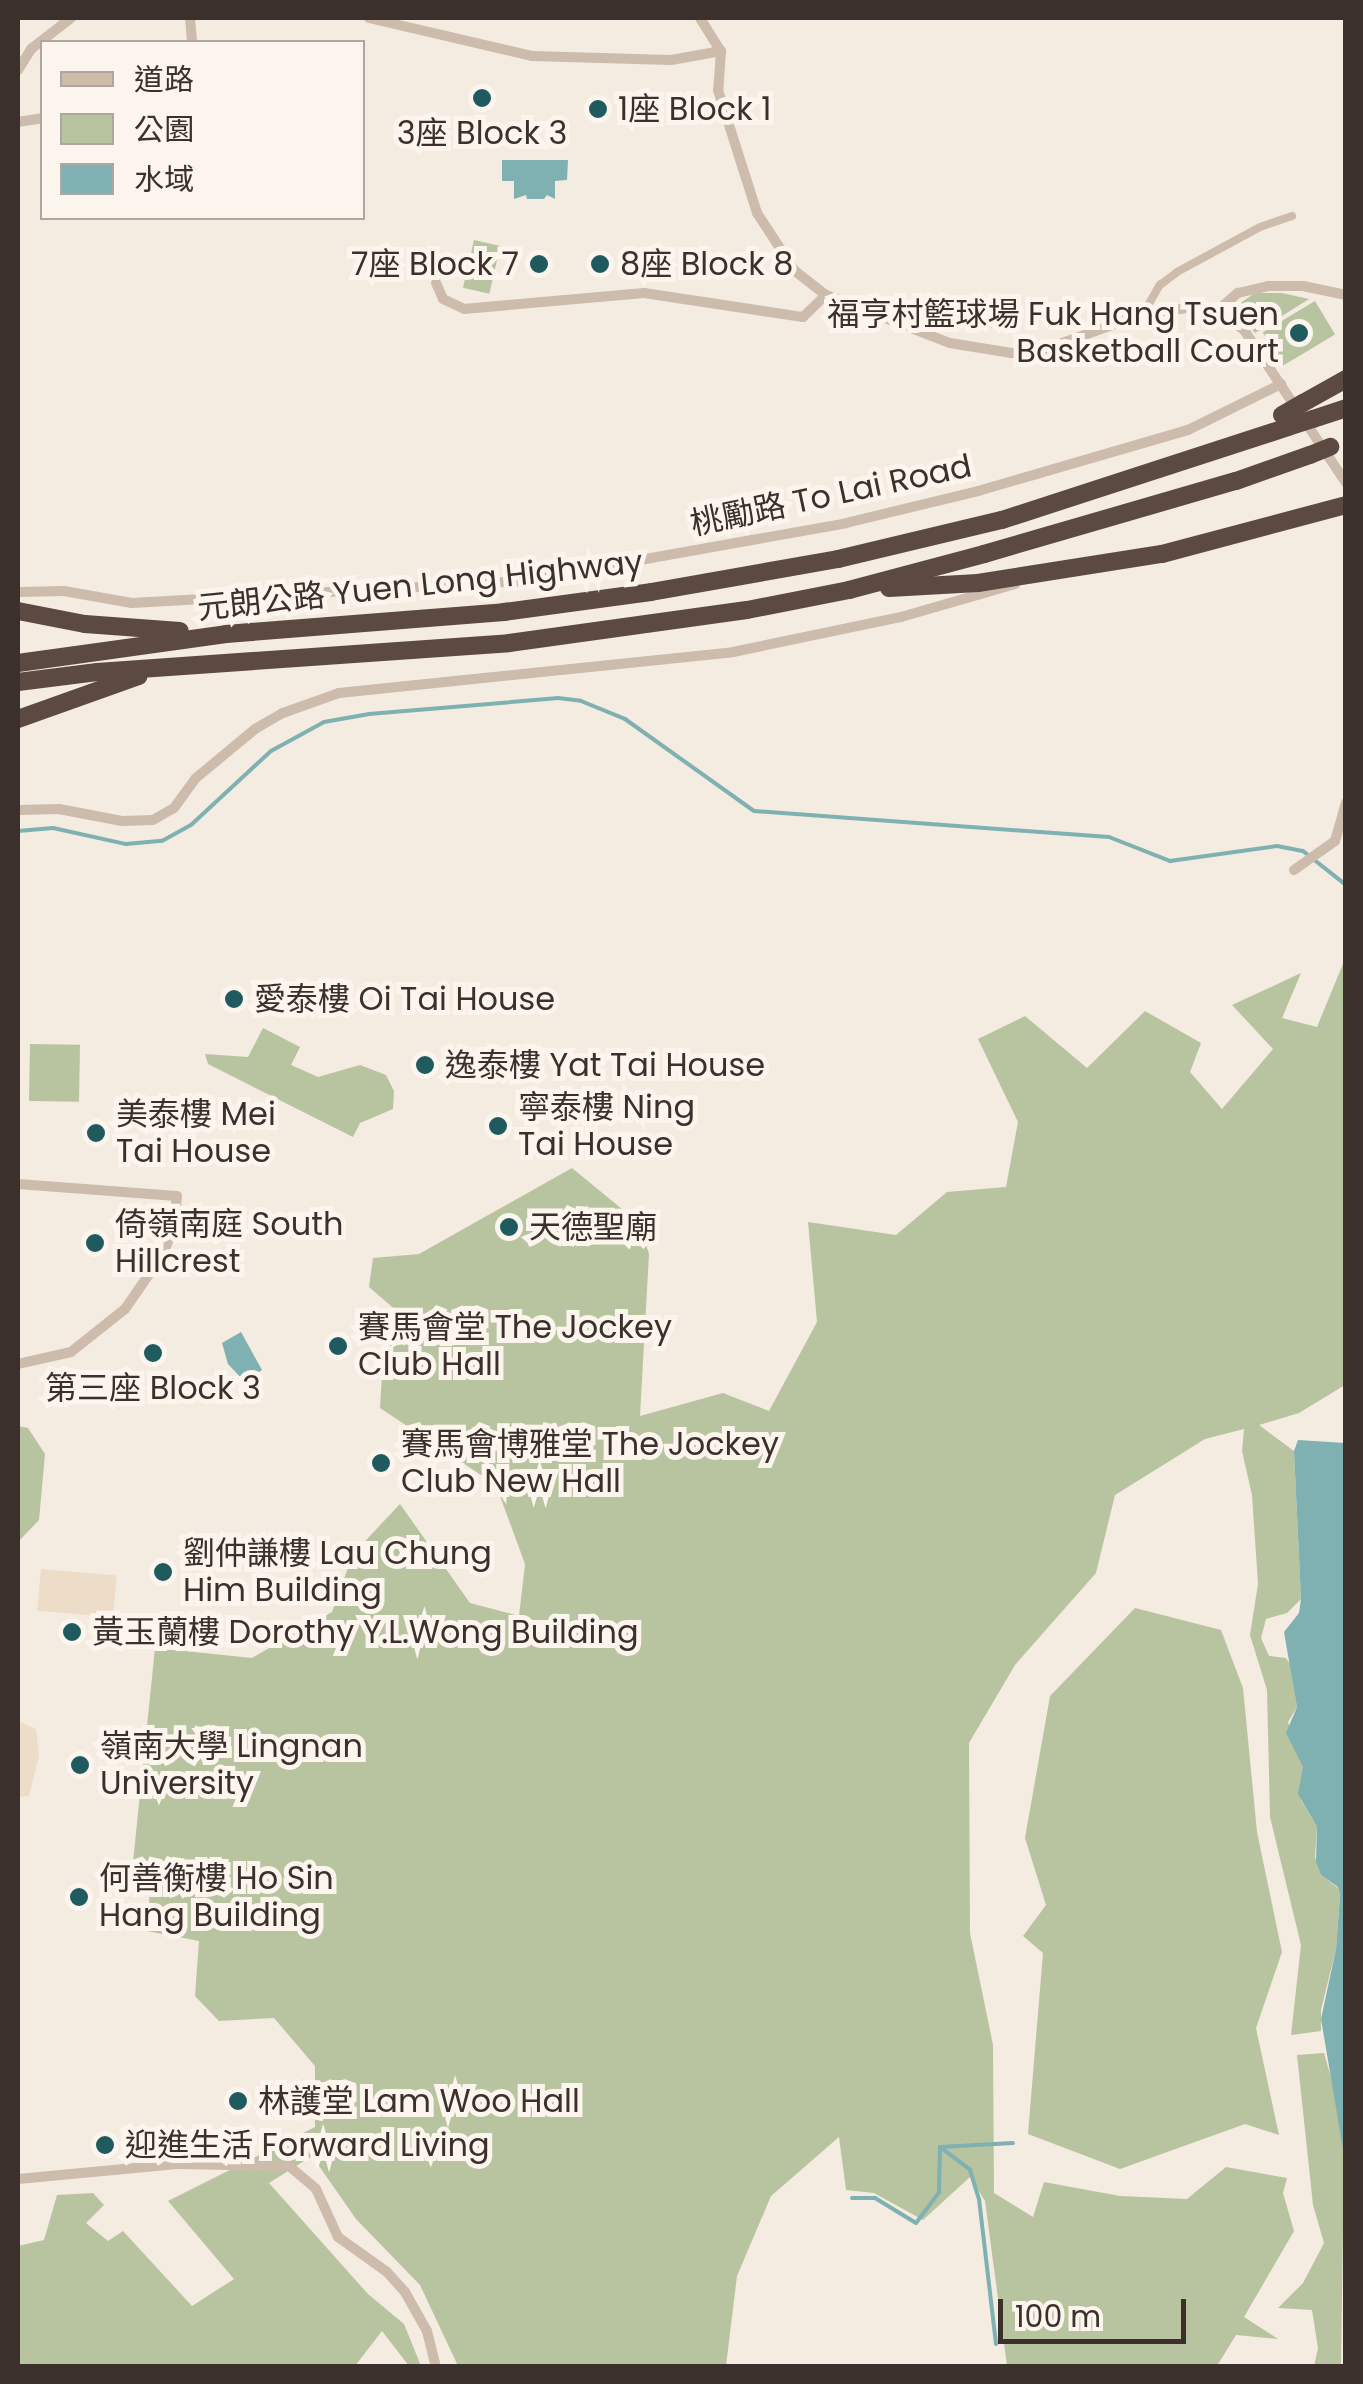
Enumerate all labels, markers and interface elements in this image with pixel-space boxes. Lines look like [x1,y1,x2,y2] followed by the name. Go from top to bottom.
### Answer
[40,40,365,220] legend
[134,58,194,101] text: 道路
[471,87,493,109] marker: 3座 Block 3
[618,90,771,128] place label: 1座 Block 1
[587,98,609,120] marker: 1座 Block 1
[134,108,194,151] text: 公園
[397,114,567,152] place label: 3座 Block 3
[134,158,194,201] text: 水域
[351,245,519,283] place label: 7座 Block 7
[620,245,793,283] place label: 8座 Block 8
[528,253,550,275] marker: 7座 Block 7
[589,253,611,275] marker: 8座 Block 8
[828,296,1279,371] place label: 福亨村籃球場 Fuk Hang Tsuen Basketball Court
[1288,322,1310,344] marker: 福亨村籃球場 Fuk Hang Tsuen Basketball Court
[687,446,975,544] street label: 桃勵路 To Lai Road
[195,543,645,627] street label: 元朗公路 Yuen Long Highway
[254,980,555,1018] place label: 愛泰樓 Oi Tai House
[223,988,245,1010] marker: 愛泰樓 Oi Tai House
[445,1046,765,1084] place label: 逸泰樓 Yat Tai House
[414,1054,436,1076] marker: 逸泰樓 Yat Tai House
[518,1089,695,1164] place label: 寧泰樓 Ning Tai House
[116,1096,276,1171] place label: 美泰樓 Mei Tai House
[487,1115,509,1137] marker: 寧泰樓 Ning Tai House
[85,1122,107,1144] marker: 美泰樓 Mei Tai House
[115,1206,343,1281] place label: 倚嶺南庭 South Hillcrest
[529,1208,657,1246] place label: 天德聖廟
[498,1216,520,1238] marker: 天德聖廟
[84,1232,106,1254] marker: 倚嶺南庭 South Hillcrest
[358,1309,672,1384] place label: 賽馬會堂 The Jockey Club Hall
[327,1335,349,1357] marker: 賽馬會堂 The Jockey Club Hall
[142,1342,164,1364] marker: 第三座 Block 3
[45,1369,261,1407] place label: 第三座 Block 3
[401,1426,779,1501] place label: 賽馬會博雅堂 The Jockey Club New Hall
[370,1452,392,1474] marker: 賽馬會博雅堂 The Jockey Club New Hall
[183,1535,492,1610] place label: 劉仲謙樓 Lau Chung Him Building
[152,1561,174,1583] marker: 劉仲謙樓 Lau Chung Him Building
[92,1613,639,1651] place label: 黃玉蘭樓 Dorothy Y.L.Wong Building
[61,1621,83,1643] marker: 黃玉蘭樓 Dorothy Y.L.Wong Building
[100,1728,363,1803] place label: 嶺南大學 Lingnan University
[69,1754,91,1776] marker: 嶺南大學 Lingnan University
[99,1860,334,1935] place label: 何善衡樓 Ho Sin Hang Building
[68,1886,90,1908] marker: 何善衡樓 Ho Sin Hang Building
[258,2082,580,2120] place label: 林護堂 Lam Woo Hall
[227,2090,249,2112] marker: 林護堂 Lam Woo Hall
[125,2126,490,2164] place label: 迎進生活 Forward Living
[94,2134,116,2156] marker: 迎進生活 Forward Living
[1003,2279,1190,2341] scale bar
[1015,2295,1101,2338] text: 100 m

